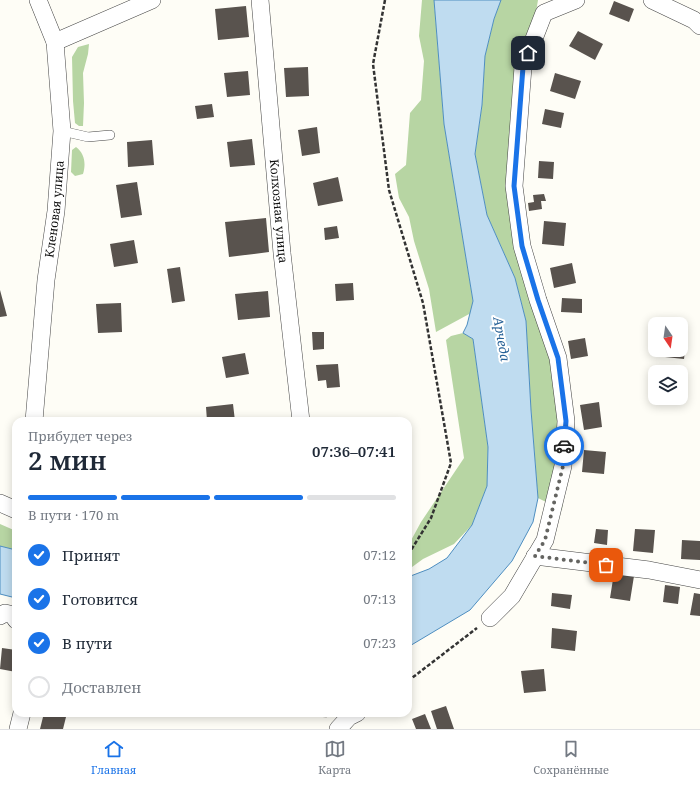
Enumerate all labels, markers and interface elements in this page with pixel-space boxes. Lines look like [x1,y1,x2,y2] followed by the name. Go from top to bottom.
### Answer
[511,36,545,70] pin
[517,42,539,64] icon: home
[266,158,292,264] street label: Колхозная улица
[40,160,68,259] street label: Кленовая улица
[489,314,515,363] water label: Арчеда
[648,317,688,357] north arrow
[648,317,688,405] map controls
[648,365,688,405] button: layers
[544,426,584,466] courier
[28,427,132,445] text: Прибудет через
[553,435,575,457] icon: car
[312,441,396,461] text: 07:36–07:41
[28,442,106,478] text: 2 мин
[28,506,119,524] text: В пути · 170 m
[28,544,50,566] icon: check
[62,545,120,565] text: Принят
[363,546,396,564] text: 07:12
[589,548,623,582] pin
[595,554,617,576] icon: bag
[28,588,50,610] icon: check
[62,589,138,609] text: Готовится
[363,590,396,608] text: 07:13
[28,632,50,654] icon: check
[62,633,112,653] text: В пути
[363,634,396,652] text: 07:23
[62,677,141,697] text: Доставлен
[91,738,136,777] tab: Главная
[318,738,351,777] tab: Карта
[533,738,609,777] tab: Сохранённые

